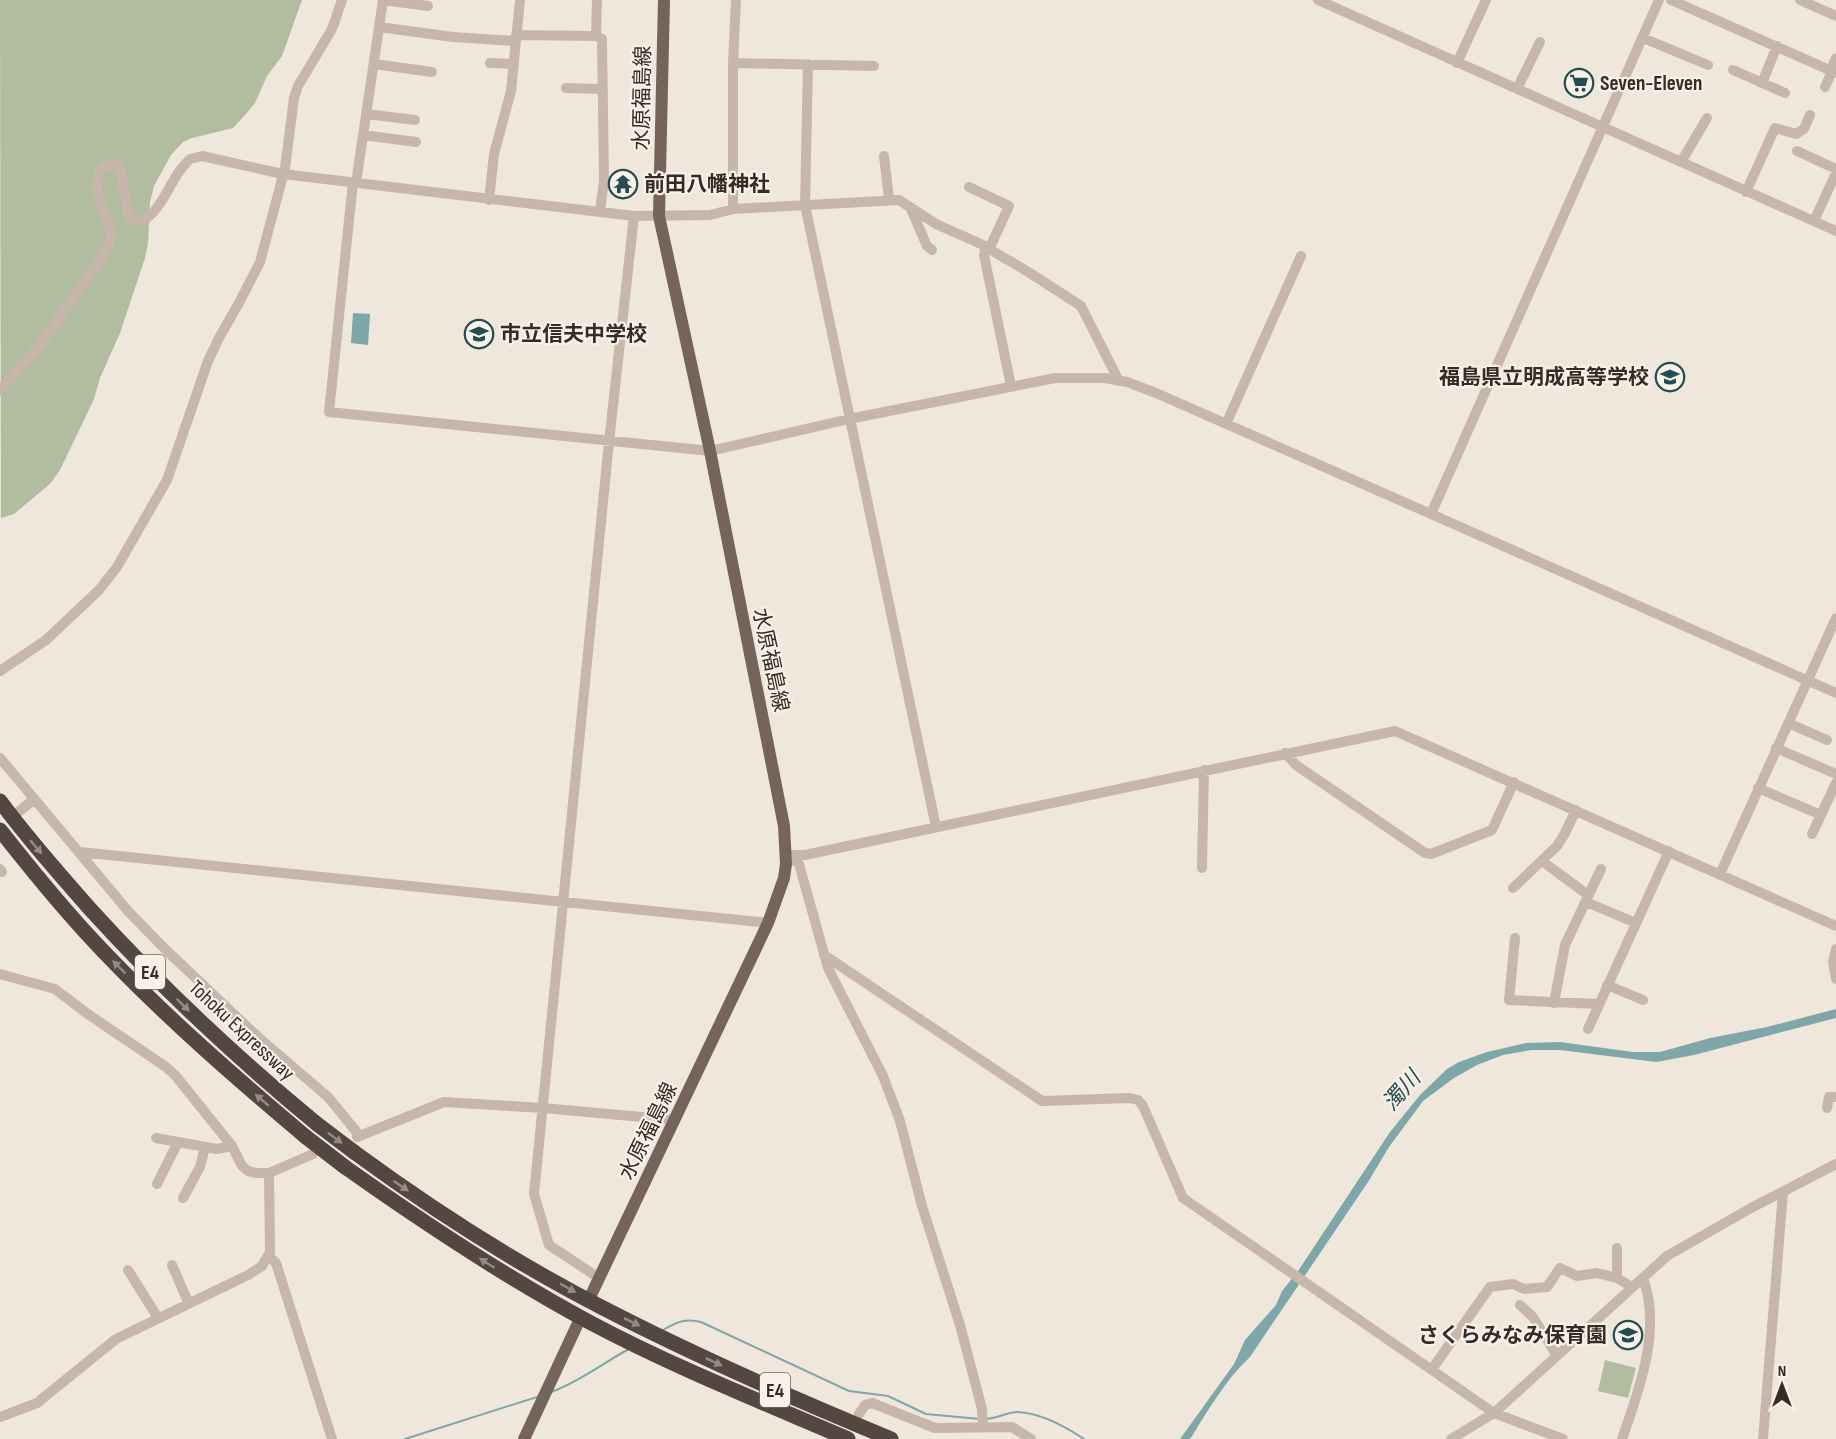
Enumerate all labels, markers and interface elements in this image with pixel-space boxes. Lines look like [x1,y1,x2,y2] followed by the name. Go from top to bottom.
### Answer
[629,45,656,151] street label: 水原福島線
[1563,67,1595,99] supermarket icon: Seven-Eleven
[1600,71,1702,96] place label: Seven-Eleven
[607,168,639,200] temple icon: 前田八幡神社
[644,172,770,197] place label: 前田八幡神社
[463,318,495,350] school or university icon: 市立信夫中学校
[500,322,647,347] place label: 市立信夫中学校
[1654,361,1686,393] school or university icon: 福島県立明成高等学校
[1439,365,1649,390] place label: 福島県立明成高等学校
[747,606,794,714] street label: 水原福島線
[30,839,43,855] one-way arrow
[135,955,165,989] road number: E4
[112,961,126,975] one-way arrow
[184,975,300,1086] street label: Tohoku Expressway
[176,998,190,1012] one-way arrow
[1378,1064,1428,1116] water label: 濁川
[614,1079,683,1184] street label: 水原福島線
[254,1093,270,1106] one-way arrow
[328,1132,343,1144] one-way arrow
[393,1180,409,1191] one-way arrow
[479,1258,495,1269] one-way arrow
[559,1283,576,1293] one-way arrow
[624,1318,641,1327] one-way arrow
[1612,1319,1644,1351] school or university icon: さくらみなみ保育園
[1418,1323,1607,1348] place label: さくらみなみ保育園
[1752,1355,1812,1415] north arrow
[705,1357,722,1366] one-way arrow
[1778,1362,1786,1381] text: N
[760,1373,790,1407] road number: E4

